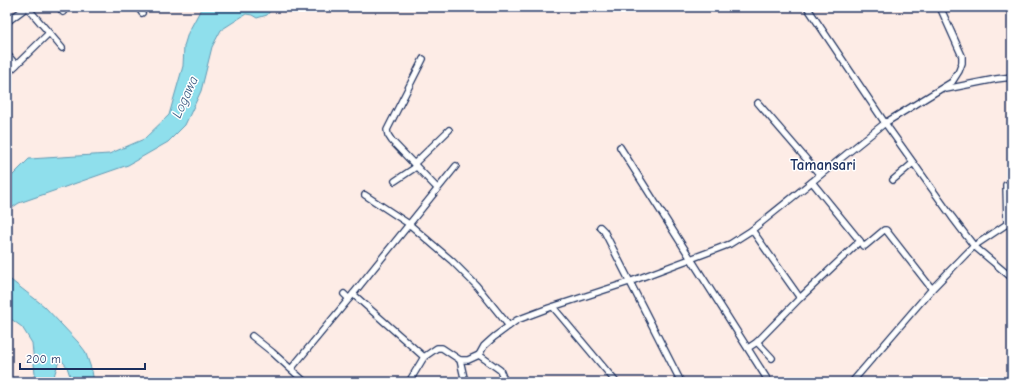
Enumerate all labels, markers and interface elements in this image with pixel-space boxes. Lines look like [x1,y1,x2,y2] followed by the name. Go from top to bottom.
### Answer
[168,73,202,121] water label: Logawa
[790,156,856,174] district label: Tamansari
[20,345,145,371] scale bar
[26,352,61,366] text: 200 m

